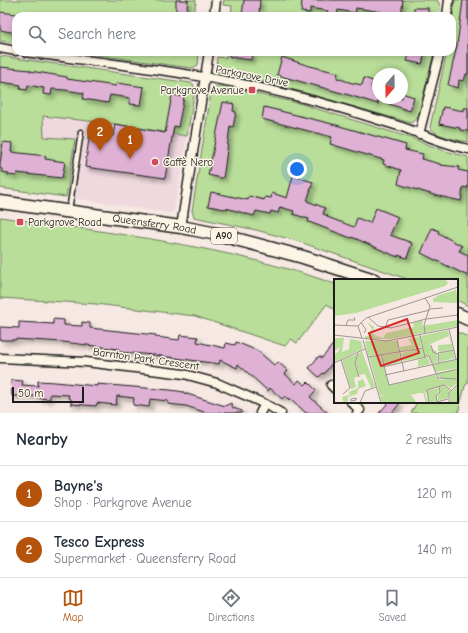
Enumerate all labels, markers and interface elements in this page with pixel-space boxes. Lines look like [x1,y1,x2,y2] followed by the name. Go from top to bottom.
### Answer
[12,12,456,56] search box
[26,23,48,45] icon: search
[58,25,136,43] text: Search here
[215,63,290,90] street label: Parkgrove Drive
[372,68,408,104] north arrow
[160,84,244,97] place label: Parkgrove Avenue
[247,85,257,95] marker: Parkgrove Avenue
[87,118,113,151] pin: 2
[117,126,143,159] pin: 1
[163,156,213,169] place label: Caffè Nero
[150,157,160,167] marker: Caffè Nero
[287,159,307,179] your location
[112,211,198,236] street label: Queensferry Road
[28,216,102,229] place label: Parkgrove Road
[15,217,25,227] marker: Parkgrove Road
[211,228,237,244] road number: A90
[334,279,458,403] inset map
[92,345,201,373] street label: Barnton Park Crescent
[12,385,84,404] scale bar
[18,387,43,400] text: 50 m
[16,430,67,449] text: Nearby
[405,432,452,447] text: 2 results
[54,477,103,495] text: Bayne's
[26,486,32,501] text: 1
[417,486,452,501] text: 120 m
[54,495,192,510] text: Shop · Parkgrove Avenue
[54,533,144,551] text: Tesco Express
[26,542,32,557] text: 2
[418,542,452,557] text: 140 m
[54,551,236,566] text: Supermarket · Queensferry Road
[62,587,84,624] tab: Map
[208,587,255,624] tab: Directions
[379,587,406,624] tab: Saved

